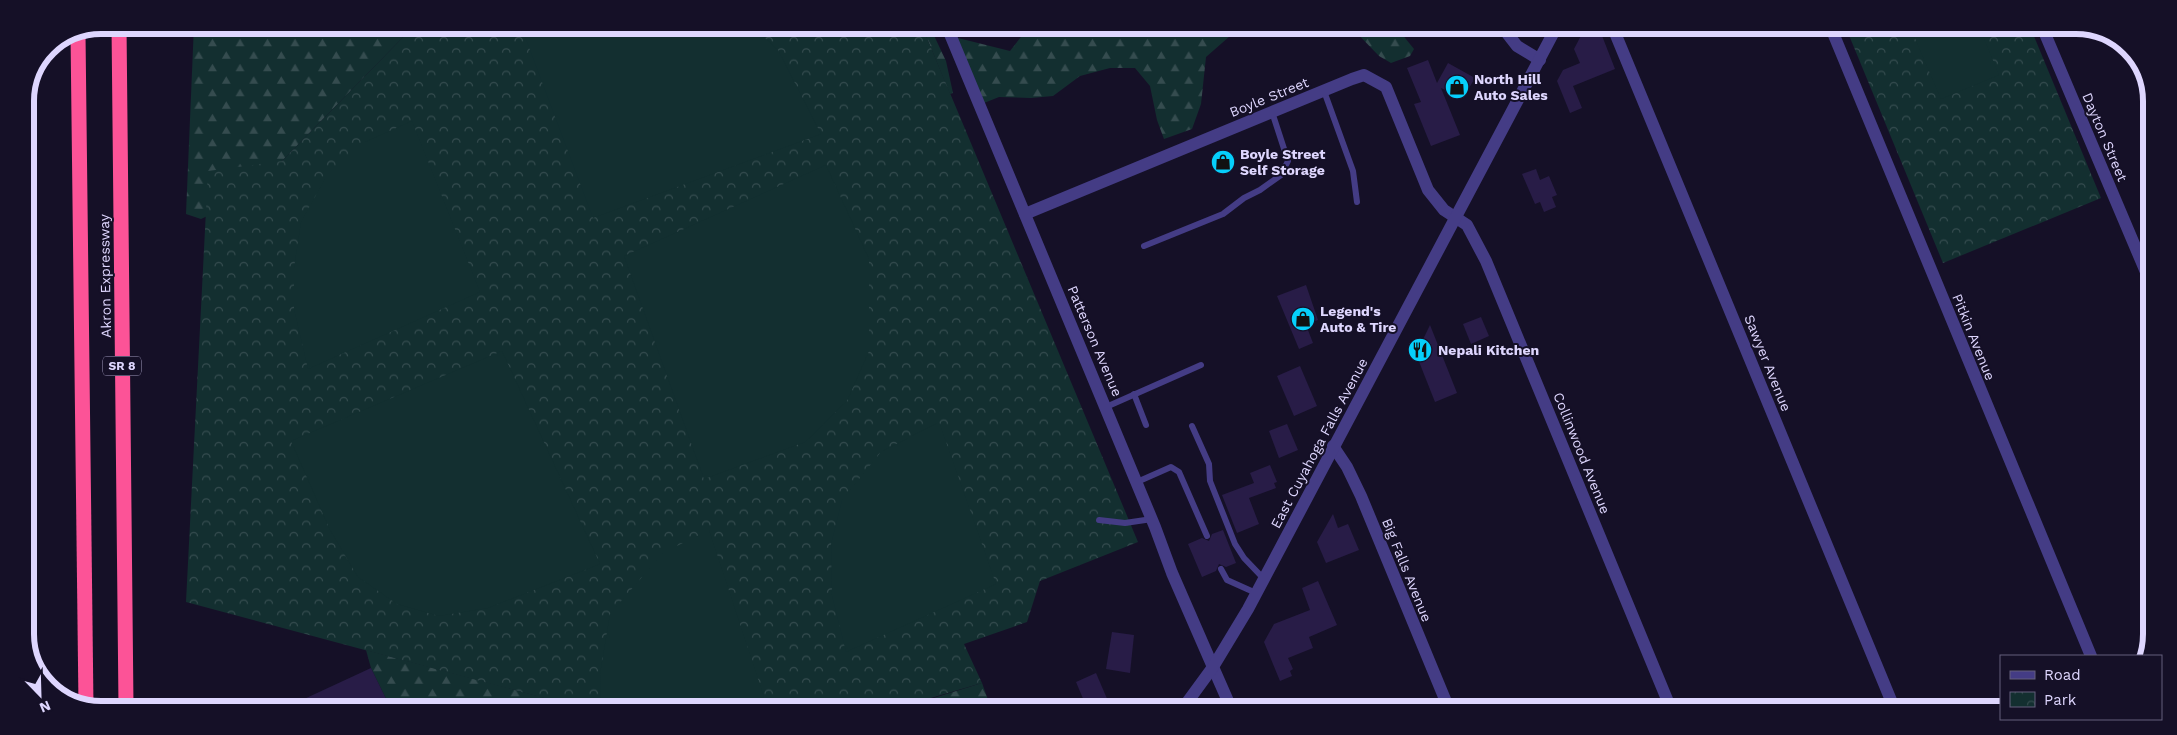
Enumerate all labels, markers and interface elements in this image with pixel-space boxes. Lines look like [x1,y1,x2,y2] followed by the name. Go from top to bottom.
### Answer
[1474,71,1548,103] place label: North Hill Auto Sales
[1227,74,1311,120] street label: Boyle Street
[1444,74,1470,100] shop icon: North Hill Auto Sales
[2079,90,2131,184] street label: Dayton Street
[1240,146,1325,178] place label: Boyle Street Self Storage
[1210,149,1236,175] shop icon: Boyle Street Self Storage
[96,213,114,338] street label: Akron Expressway
[1064,283,1126,399] street label: Patterson Avenue
[1949,291,1999,383] street label: Pitkin Avenue
[1320,303,1396,335] place label: Legend's Auto & Tire
[1290,306,1316,332] shop icon: Legend's Auto & Tire
[1741,312,1795,414] street label: Sawyer Avenue
[1407,337,1433,363] restaurant icon: Nepali Kitchen
[1438,342,1539,358] place label: Nepali Kitchen
[1267,355,1371,531] street label: East Cuyahoga Falls Avenue
[103,356,141,376] road number: SR 8
[1550,390,1614,516] street label: Collinwood Avenue
[1379,516,1435,624] street label: Big Falls Avenue
[2000,655,2162,720] legend
[2044,666,2081,684] text: Road
[15,670,65,720] north arrow
[2044,691,2077,709] text: Park
[37,698,53,716] text: N

